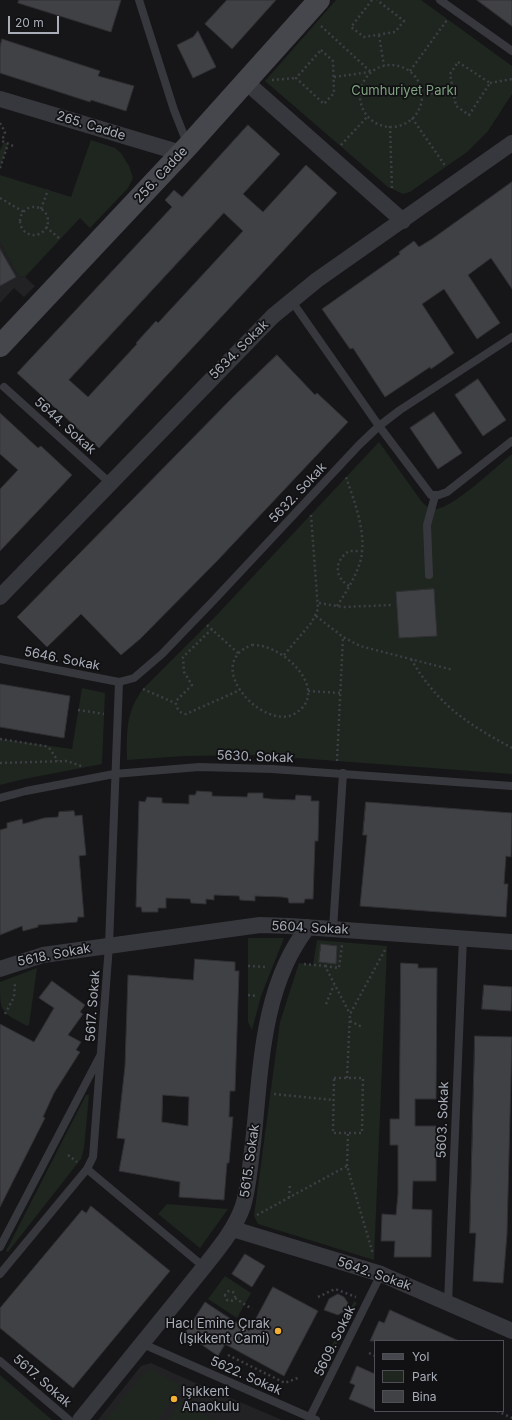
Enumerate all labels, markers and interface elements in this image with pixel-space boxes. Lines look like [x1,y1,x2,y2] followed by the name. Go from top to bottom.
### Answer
[10,8,61,34] scale bar
[15,15,44,30] text: 20 m
[351,83,457,99] park label: Cumhuriyet Parkı
[55,108,127,144] street label: 265. Cadde
[131,144,191,206] street label: 256. Cadde
[206,317,272,383] street label: 5634. Sokak
[31,394,99,458] street label: 5644. Sokak
[266,460,330,526] street label: 5632. Sokak
[23,644,101,674] street label: 5646. Sokak
[216,748,294,766] street label: 5630. Sokak
[271,918,349,938] street label: 5604. Sokak
[16,940,92,970] street label: 5618. Sokak
[83,969,103,1043] street label: 5617. Sokak
[434,1081,452,1159] street label: 5603. Sokak
[237,1123,263,1199] street label: 5615. Sokak
[335,1254,413,1294] street label: 5642. Sokak
[311,1303,359,1379] street label: 5609. Sokak
[166,1316,270,1347] place label: Hacı Emine Çırak (Işıkkent Cami)
[273,1326,283,1336] marker: Hacı Emine Çırak (Işıkkent Cami)
[374,1340,504,1412] legend
[412,1349,429,1364] text: Yol
[10,1351,74,1411] street label: 5617. Sokak
[208,1353,284,1399] street label: 5622. Sokak
[412,1369,438,1384] text: Park
[182,1384,239,1415] place label: Işıkkent Anaokulu
[412,1389,437,1404] text: Bina
[169,1394,179,1404] marker: Işıkkent Anaokulu

